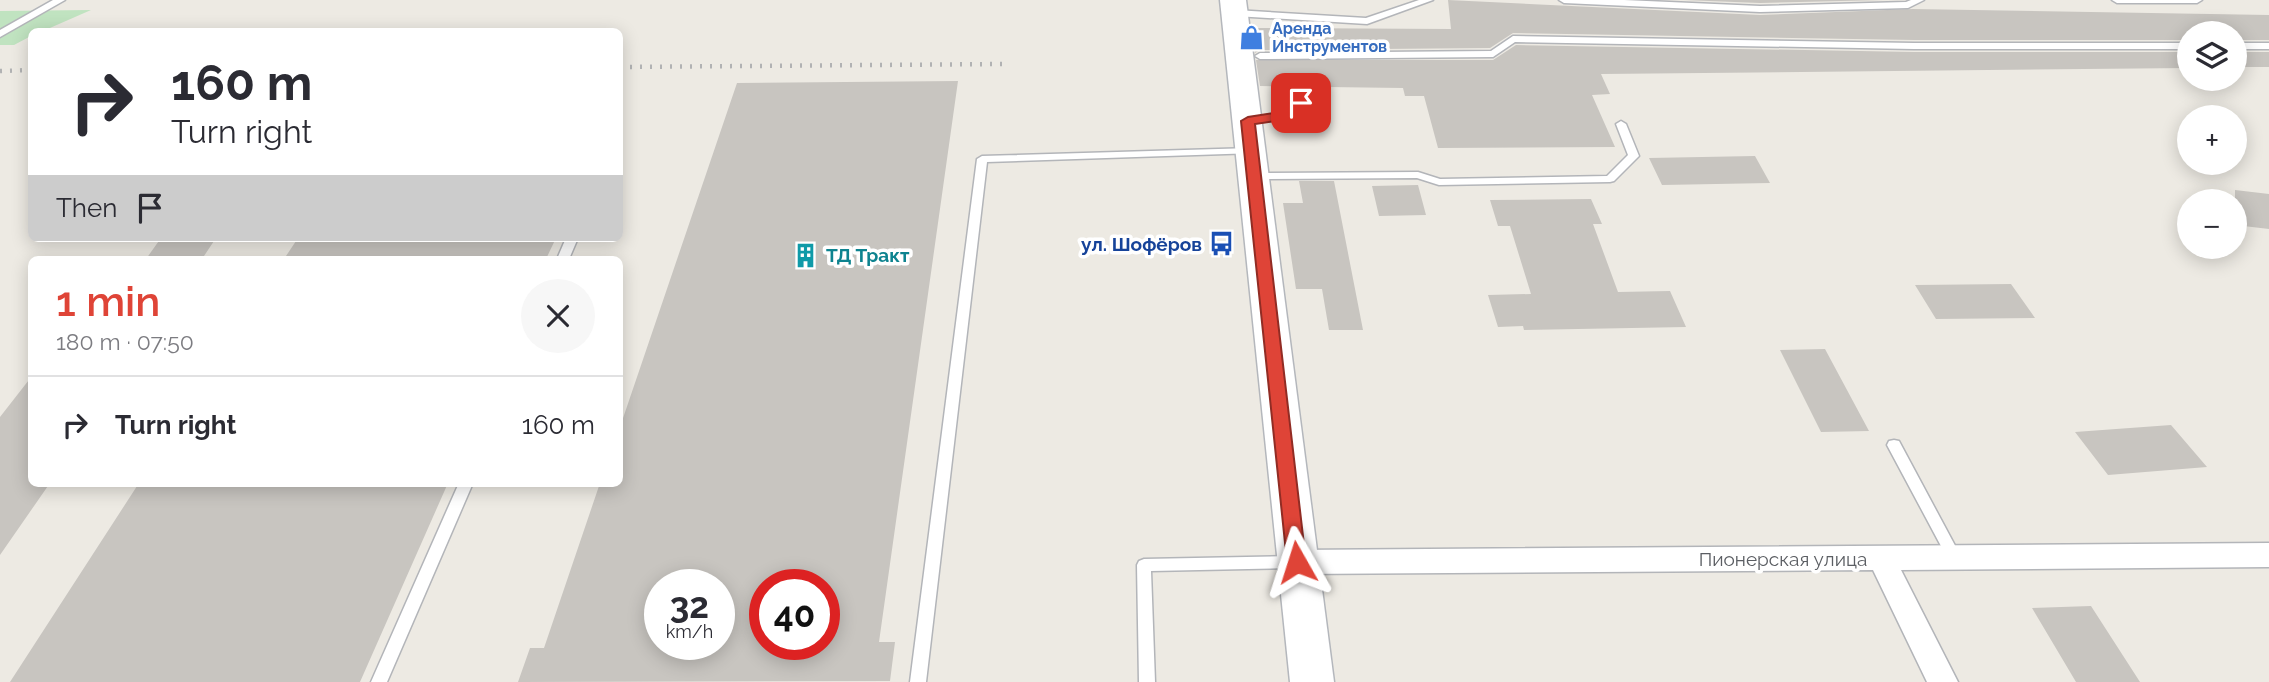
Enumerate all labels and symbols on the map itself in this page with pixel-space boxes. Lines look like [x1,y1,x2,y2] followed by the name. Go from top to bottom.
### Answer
[1272,19,1387,56] place label: Аренда Инструментов
[1238,23,1266,51] shop icon: Аренда Инструментов
[1271,73,1331,133] pin
[1208,230,1236,258] bus stop icon: ул. Шофёров
[1081,233,1202,255] place label: ул. Шофёров
[792,241,820,269] building icon: ТД Тракт
[826,244,910,266] place label: ТД Тракт
[1260,525,1334,599] position arrow
[1699,548,1867,570] street label: Пионерская улица
[749,569,840,660] speed limit sign: 40

